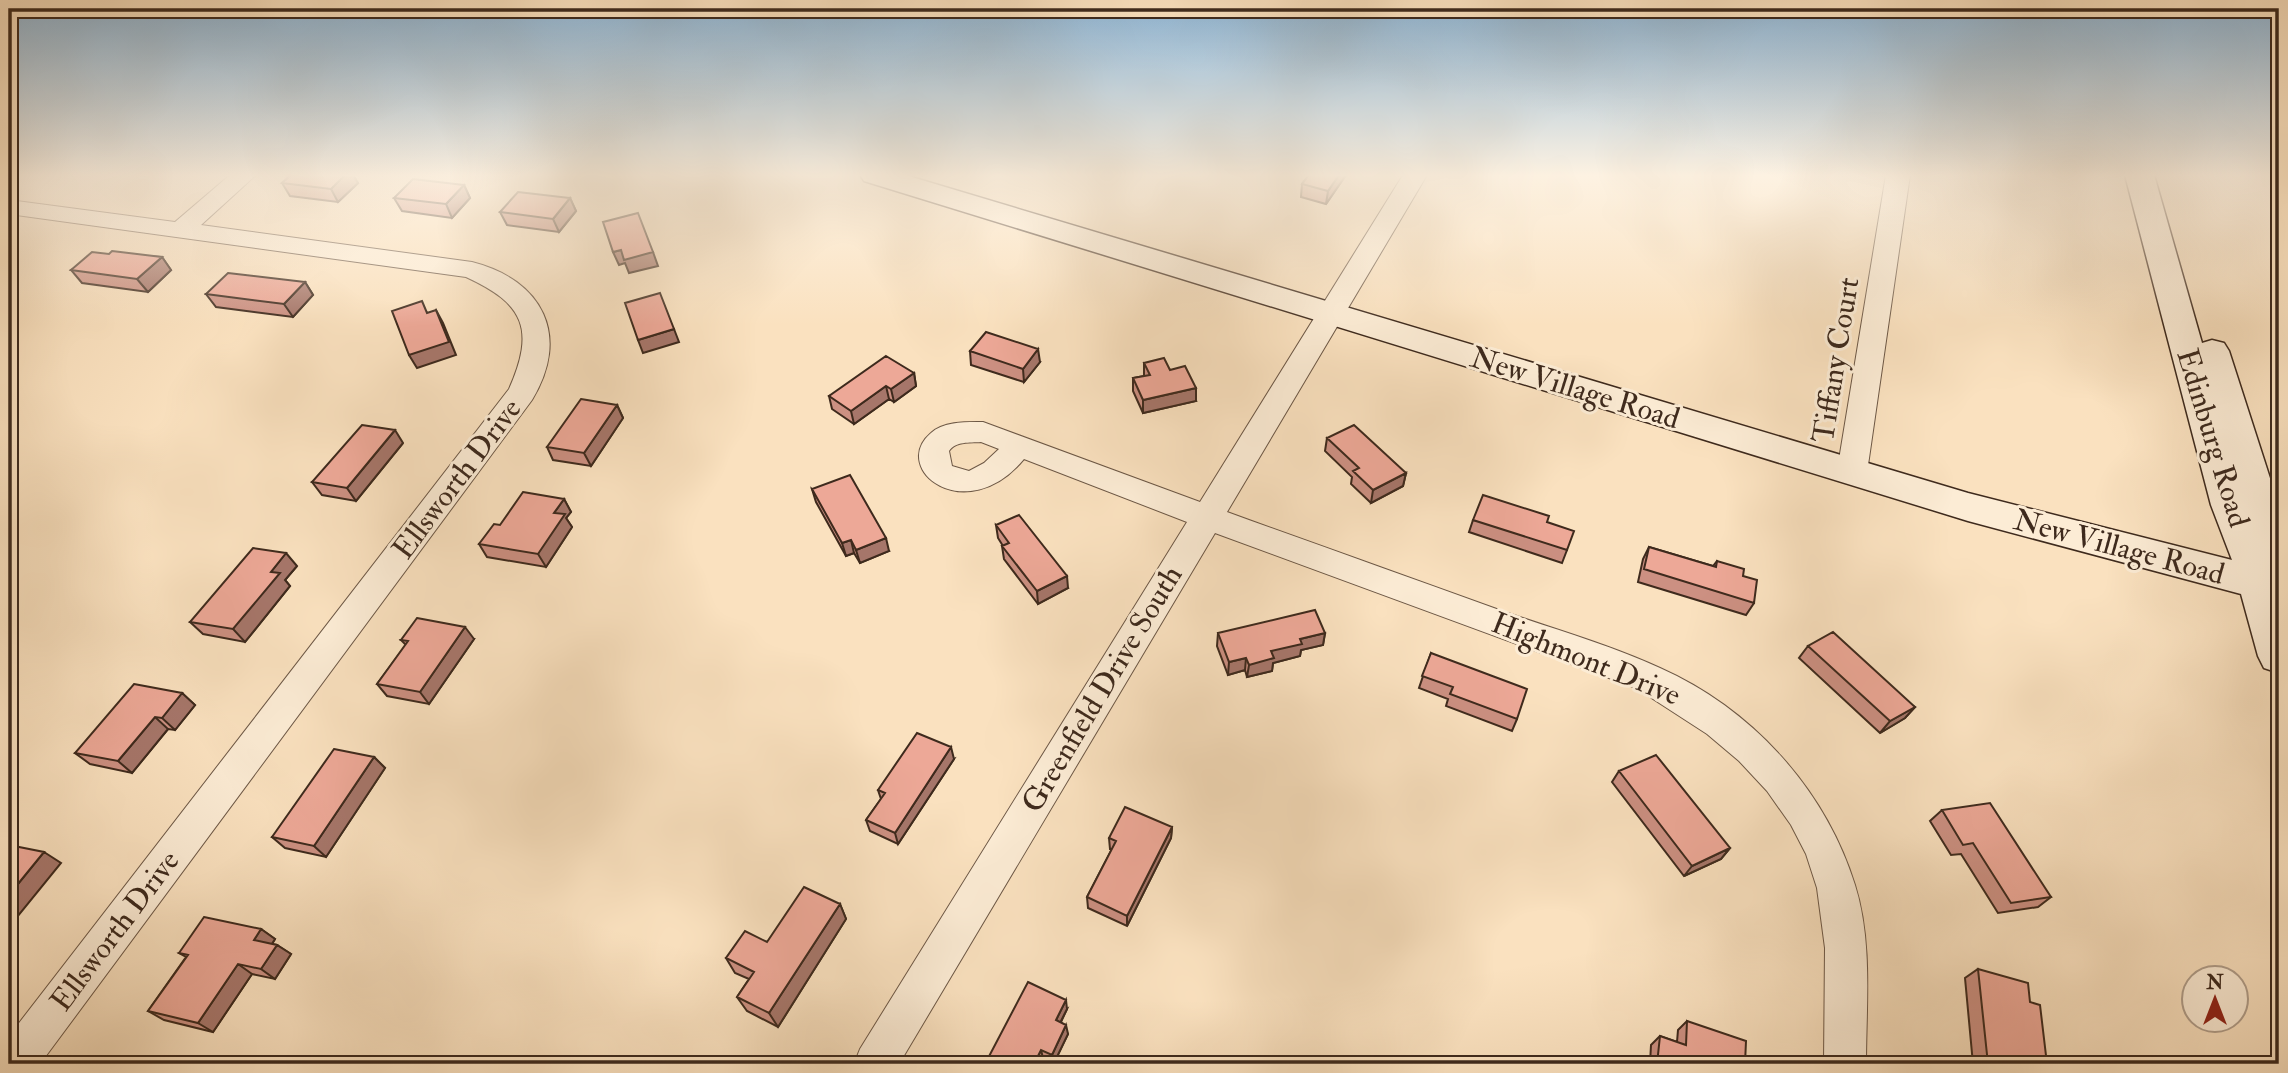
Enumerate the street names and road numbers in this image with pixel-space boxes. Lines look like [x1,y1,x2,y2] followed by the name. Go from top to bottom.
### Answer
[1805,274,1867,445] street label: Tiffany Court
[1466,339,1684,437] street label: New Village Road
[2168,344,2258,532] street label: Edinburg Road
[385,391,529,567] street label: Ellsworth Drive
[2010,501,2229,593] street label: New Village Road
[1014,559,1190,819] street label: Greenfield Drive South
[1486,604,1686,714] street label: Highmont Drive
[43,843,187,1019] street label: Ellsworth Drive

